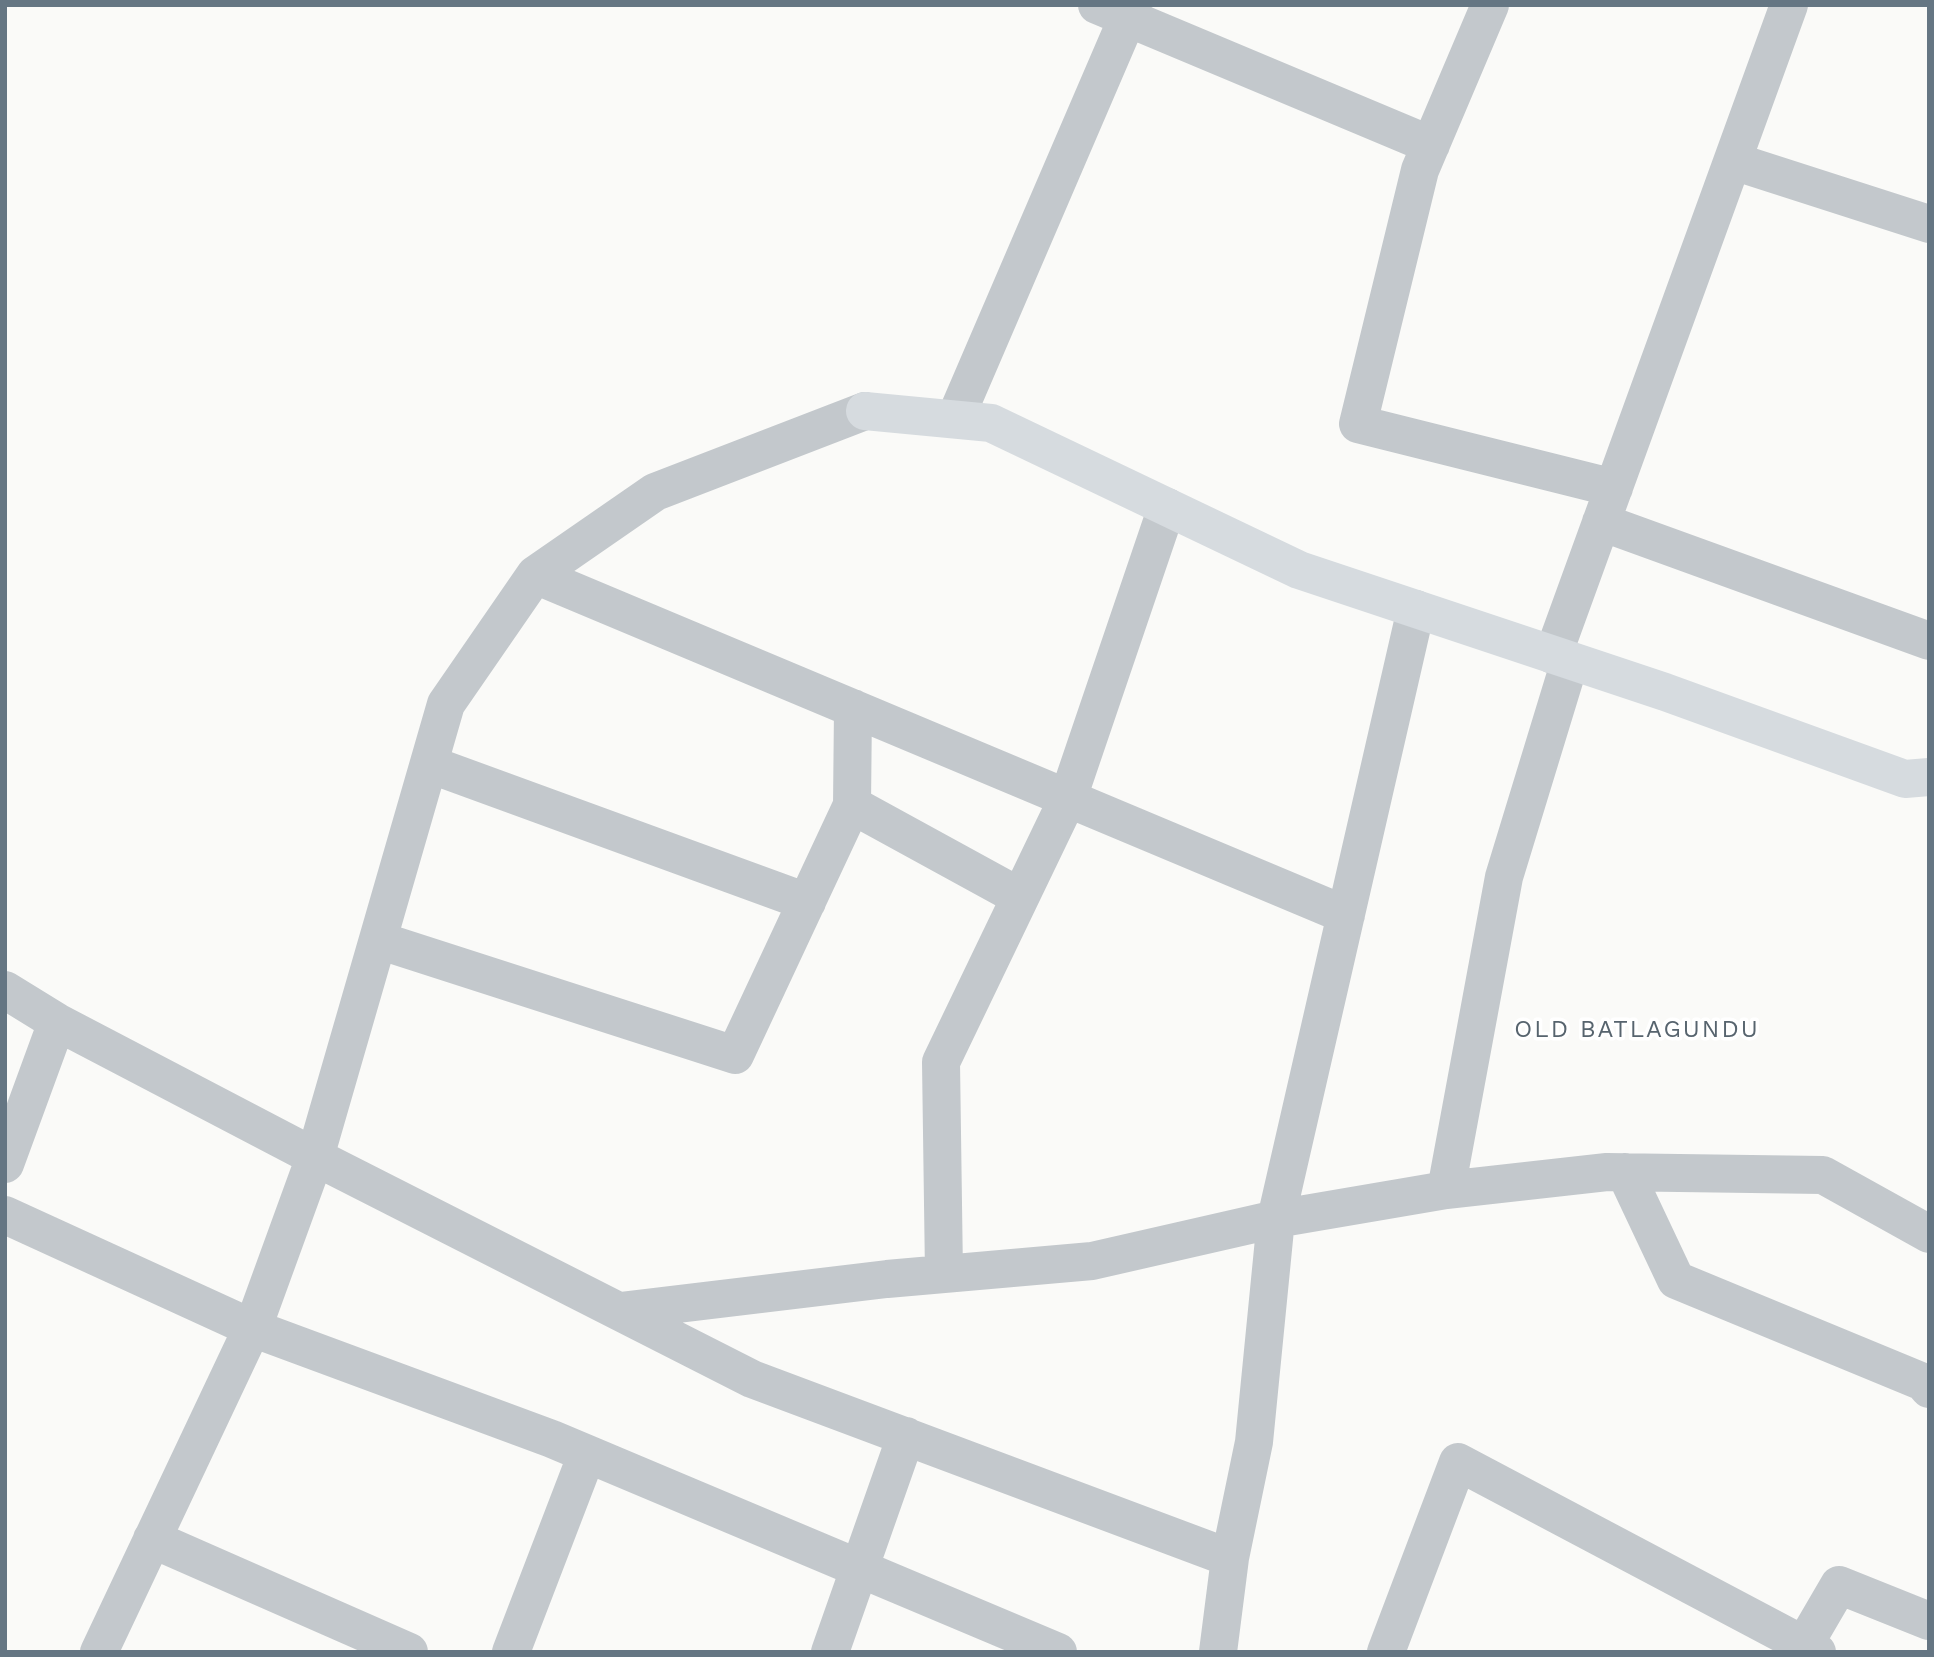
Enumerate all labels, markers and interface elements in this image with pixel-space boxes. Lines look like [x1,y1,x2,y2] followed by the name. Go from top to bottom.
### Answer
[1516,1016,1758,1044] district label: OLD BATLAGUNDU

